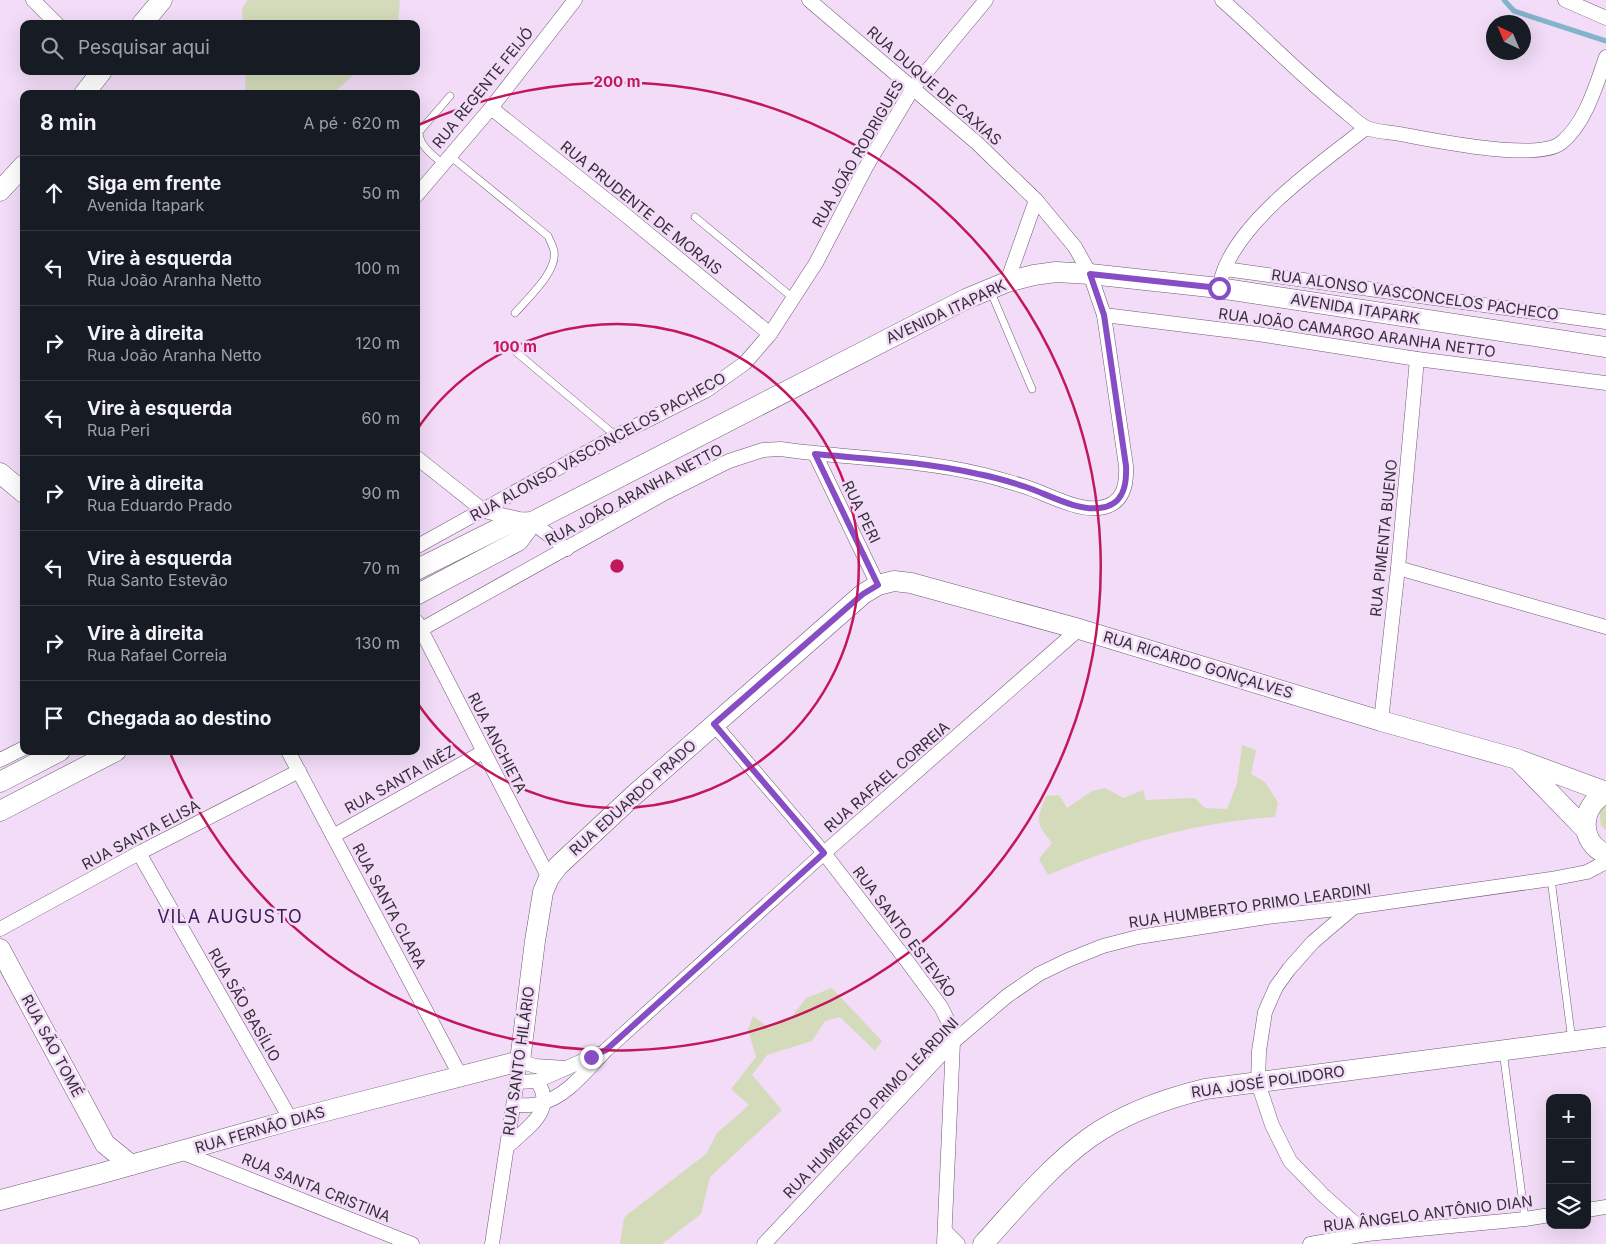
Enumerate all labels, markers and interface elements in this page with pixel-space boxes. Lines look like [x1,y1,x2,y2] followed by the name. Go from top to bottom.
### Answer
[1486,15,1531,60] north arrow
[20,20,420,75] search box
[863,22,1006,149] street label: RUA DUQUE DE CAXIAS
[428,23,537,152] street label: RUA REGENTE FEIJÓ
[38,34,66,62] icon: search
[78,36,210,59] text: Pesquisar aqui
[594,72,640,91] text: 200 m
[808,77,907,231] street label: RUA JOÃO RODRIGUES
[40,110,97,135] text: 8 min
[303,113,400,133] text: A pé · 620 m
[557,137,726,279] street label: RUA PRUDENTE DE MORAIS
[87,172,221,195] text: Siga em frente
[40,179,68,207] icon: ahead
[362,183,400,203] text: 50 m
[87,195,204,215] text: Avenida Itapark
[87,247,232,270] text: Vire à esquerda
[40,254,68,282] icon: left
[355,258,400,278] text: 100 m
[1270,265,1560,324] street label: RUA ALONSO VASCONCELOS PACHECO
[87,270,262,290] text: Rua João Aranha Netto
[883,275,1009,348] street label: AVENIDA ITAPARK
[1208,277,1231,300] route start
[1289,289,1421,328] street label: AVENIDA ITAPARK
[1217,304,1497,361] street label: RUA JOÃO CAMARGO ARANHA NETTO
[87,322,204,345] text: Vire à direita
[40,329,68,357] icon: right
[355,333,400,353] text: 120 m
[493,337,537,356] text: 100 m
[87,345,262,365] text: Rua João Aranha Netto
[466,368,729,525] street label: RUA ALONSO VASCONCELOS PACHECO
[87,397,232,420] text: Vire à esquerda
[40,404,68,432] icon: left
[361,408,400,428] text: 60 m
[87,420,150,440] text: Rua Peri
[542,440,726,549] street label: RUA JOÃO ARANHA NETTO
[1366,458,1401,618] street label: RUA PIMENTA BUENO
[87,472,204,495] text: Vire à direita
[838,477,885,546] street label: RUA PERI
[40,479,68,507] icon: right
[361,483,400,503] text: 90 m
[87,495,232,515] text: Rua Eduardo Prado
[87,547,232,570] text: Vire à esquerda
[40,554,68,582] icon: left
[608,557,626,575] centre of rings
[363,558,400,578] text: 70 m
[87,570,228,590] text: Rua Santo Estevão
[87,622,204,645] text: Vire à direita
[1101,627,1295,702] street label: RUA RICARDO GONÇALVES
[40,629,68,657] icon: right
[355,633,400,653] text: 130 m
[87,645,227,665] text: Rua Rafael Correia
[464,689,531,796] street label: RUA ANCHIETA
[40,704,68,732] icon: arrive
[87,707,271,730] text: Chegada ao destino
[820,717,953,836] street label: RUA RAFAEL CORREIA
[565,736,700,860] street label: RUA EDUARDO PRADO
[341,741,458,818] street label: RUA SANTA INÊZ
[79,795,203,874] street label: RUA SANTA ELISA
[348,840,430,972] street label: RUA SANTA CLARA
[849,862,960,1001] street label: RUA SANTO ESTEVÃO
[1128,879,1372,932] street label: RUA HUMBERTO PRIMO LEARDINI
[157,906,303,927] district label: VILA AUGUSTO
[204,945,285,1065] street label: RUA SÃO BASÍLIO
[499,985,538,1137] street label: RUA SANTO HILÁRIO
[17,991,87,1100] street label: RUA SÃO TOMÉ
[779,1013,962,1202] street label: RUA HUMBERTO PRIMO LEARDINI
[580,1046,603,1069] route end
[1190,1061,1346,1102] street label: RUA JOSÉ POLIDORO
[1546,1094,1591,1229] map controls
[1546,1094,1591,1139] button: +
[193,1102,327,1157] street label: RUA FERNÃO DIAS
[1546,1139,1591,1184] button: −
[239,1149,393,1226] street label: RUA SANTA CRISTINA
[1546,1184,1591,1229] button: layers
[1322,1191,1534,1236] street label: RUA ÂNGELO ANTÔNIO DIAN

